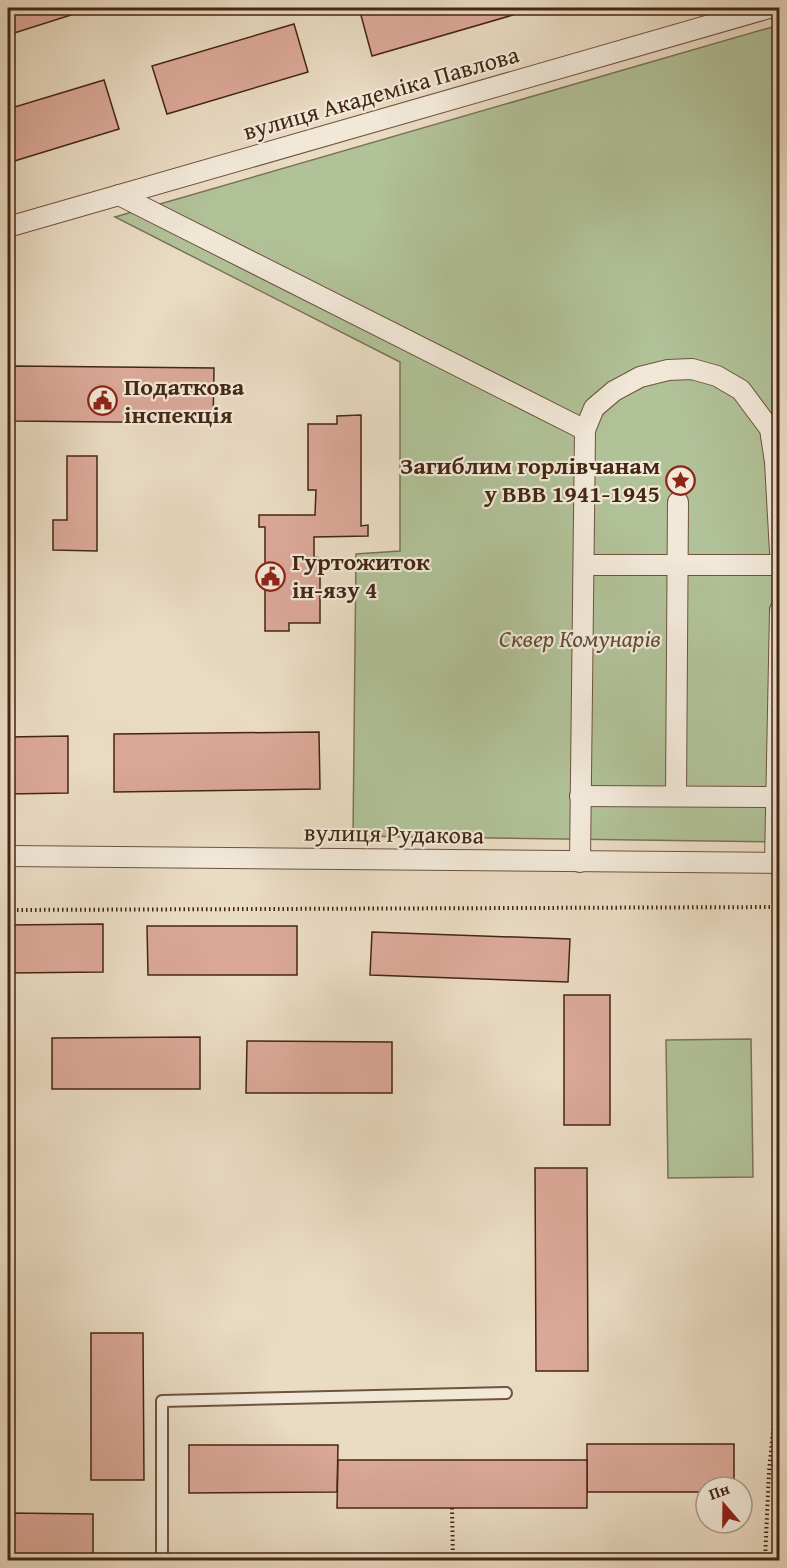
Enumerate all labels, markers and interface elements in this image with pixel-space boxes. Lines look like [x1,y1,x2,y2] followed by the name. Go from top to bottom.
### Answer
[239,36,524,149] street label: вулиця Академіка Павлова
[124,369,245,432] place label: Податкова інспекція
[87,385,119,417] public building icon: Податкова інспекція
[400,448,660,511] place label: Загиблим горлівчанам у ВВВ 1941-1945
[665,464,697,496] place icon: Загиблим горлівчанам у ВВВ 1941-1945
[292,544,430,607] place label: Гуртожиток ін-язу 4
[255,560,287,592] public building icon: Гуртожиток ін-язу 4
[499,621,661,656] park label: Сквер Комунарів
[304,814,485,853] street label: вулиця Рудакова
[694,1475,754,1535] north arrow
[705,1476,733,1506] text: Пн

